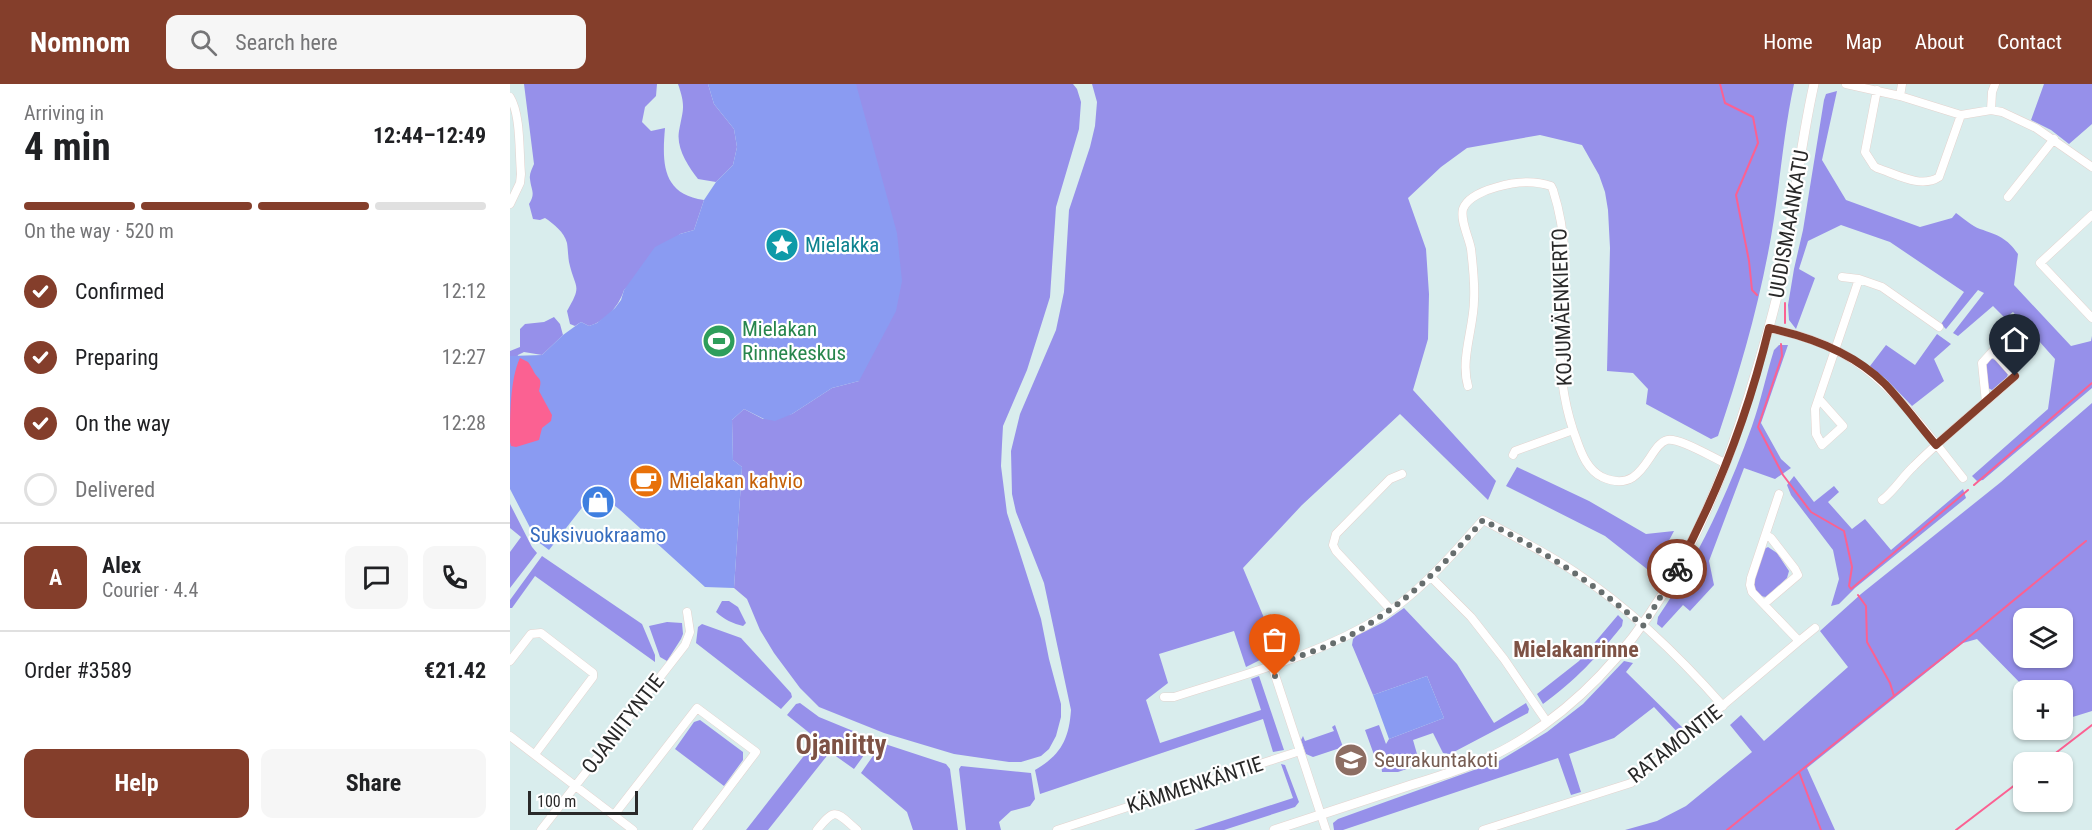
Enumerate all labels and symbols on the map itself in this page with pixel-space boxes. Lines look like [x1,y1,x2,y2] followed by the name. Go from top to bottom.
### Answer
[1764,148,1814,300] street label: UUDISMAANKATU
[764,227,800,263] place icon: Mielakka
[1547,228,1577,386] street label: KOJUMÄENKIERTO
[805,233,879,257] place label: Mielakka
[1989,314,2040,376] pin
[742,317,846,365] place label: Mielakan Rinnekeskus
[701,323,737,359] sports icon: Mielakan Rinnekeskus
[628,463,664,499] cafe icon: Mielakan kahvio
[669,469,803,493] place label: Mielakan kahvio
[580,484,616,520] shop icon: Suksivuokraamo
[530,523,666,547] place label: Suksivuokraamo
[1647,539,1707,599] courier
[1249,614,1300,676] pin
[1513,637,1639,662] district label: Mielakanrinne
[577,670,669,778] street label: OJANIITYNTIE
[1623,700,1727,788] street label: RATAMONTIE
[795,729,887,761] district label: Ojaniitty
[1333,742,1369,778] school or university icon: Seurakuntakoti
[1374,748,1498,772] place label: Seurakuntakoti
[1124,752,1266,818] street label: KÄMMENKÄNTIE
[528,788,638,816] scale bar

